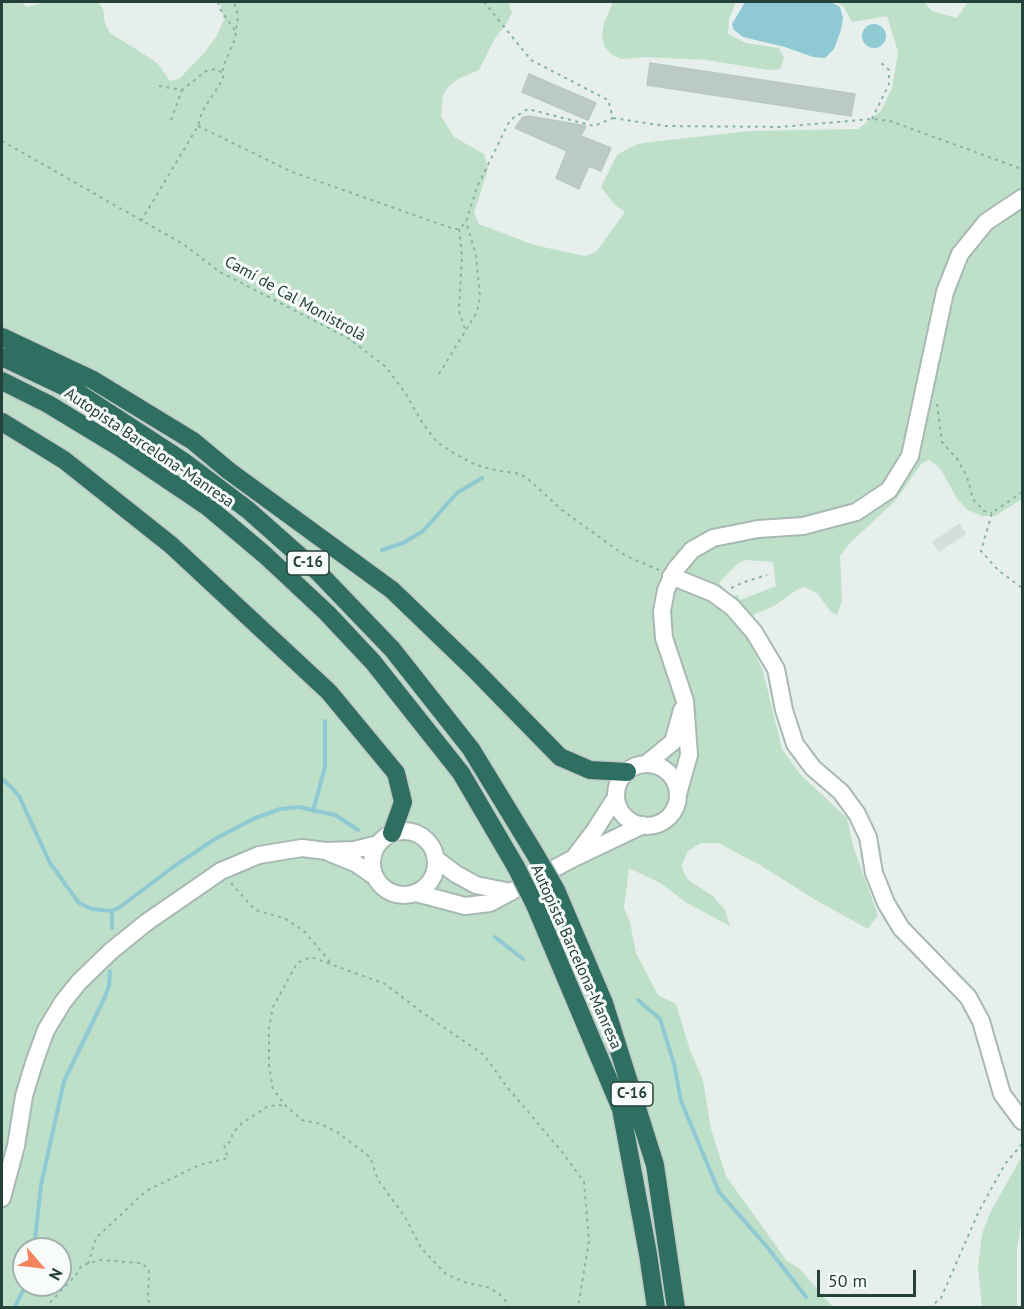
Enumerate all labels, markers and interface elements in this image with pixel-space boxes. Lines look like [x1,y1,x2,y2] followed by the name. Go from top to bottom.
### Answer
[221,252,369,346] street label: Camí de Cal Monistrolà
[61,384,237,512] street label: Autopista Barcelona-Manresa
[287,551,329,575] road number: C-16
[527,862,625,1052] street label: Autopista Barcelona-Manresa
[611,1082,653,1106] road number: C-16
[12,1237,72,1297] north arrow
[820,1258,919,1296] scale bar
[45,1265,67,1284] text: N
[828,1269,867,1292] text: 50 m

